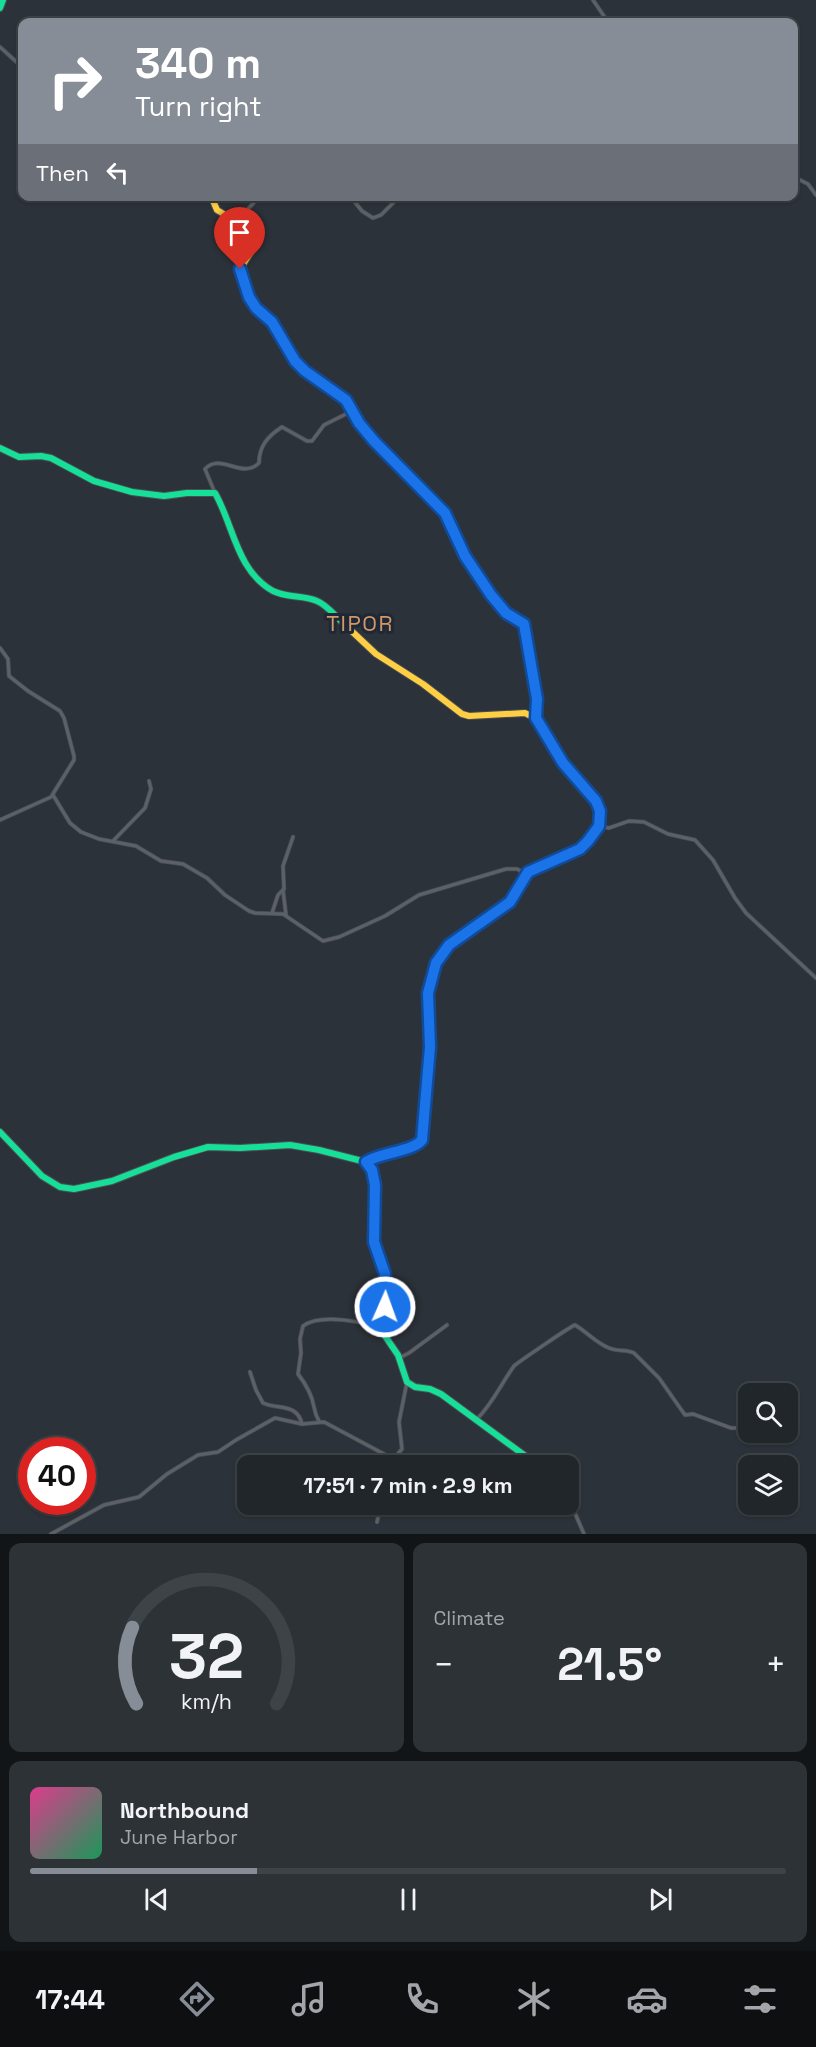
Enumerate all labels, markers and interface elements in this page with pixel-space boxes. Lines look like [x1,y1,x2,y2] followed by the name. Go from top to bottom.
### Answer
[135,37,261,90] text: 340 m
[36,42,114,120] icon: right
[135,89,262,124] text: Turn right
[101,156,134,189] icon: left
[36,159,89,187] text: Then
[214,207,265,269] pin
[223,216,256,249] icon: arrive
[326,609,394,637] district label: TIPOR
[353,1275,417,1339] position arrow
[738,1383,798,1515] map controls
[738,1383,798,1443] button: search
[18,1437,96,1515] speed limit sign: 40
[738,1455,798,1515] button: layers
[303,1471,513,1499] text: 17:51 · 7 min · 2.9 km
[434,1605,505,1631] text: Climate
[169,1617,244,1696] text: 32
[557,1636,662,1693] text: 21.5°
[434,1644,454,1686] text: −
[766,1644,786,1686] text: +
[181,1689,232,1716] text: km/h
[120,1796,249,1824] text: Northbound
[120,1824,238,1850] text: June Harbor
[140,1883,173,1916] icon: previous
[392,1883,425,1916] icon: pause
[644,1883,677,1916] icon: next
[176,1978,218,2020] icon: directions
[288,1978,330,2020] icon: music
[401,1978,443,2020] icon: phone
[513,1978,555,2020] icon: climate
[626,1978,668,2020] icon: car
[739,1978,781,2020] icon: filters
[35,1982,105,2017] text: 17:44

